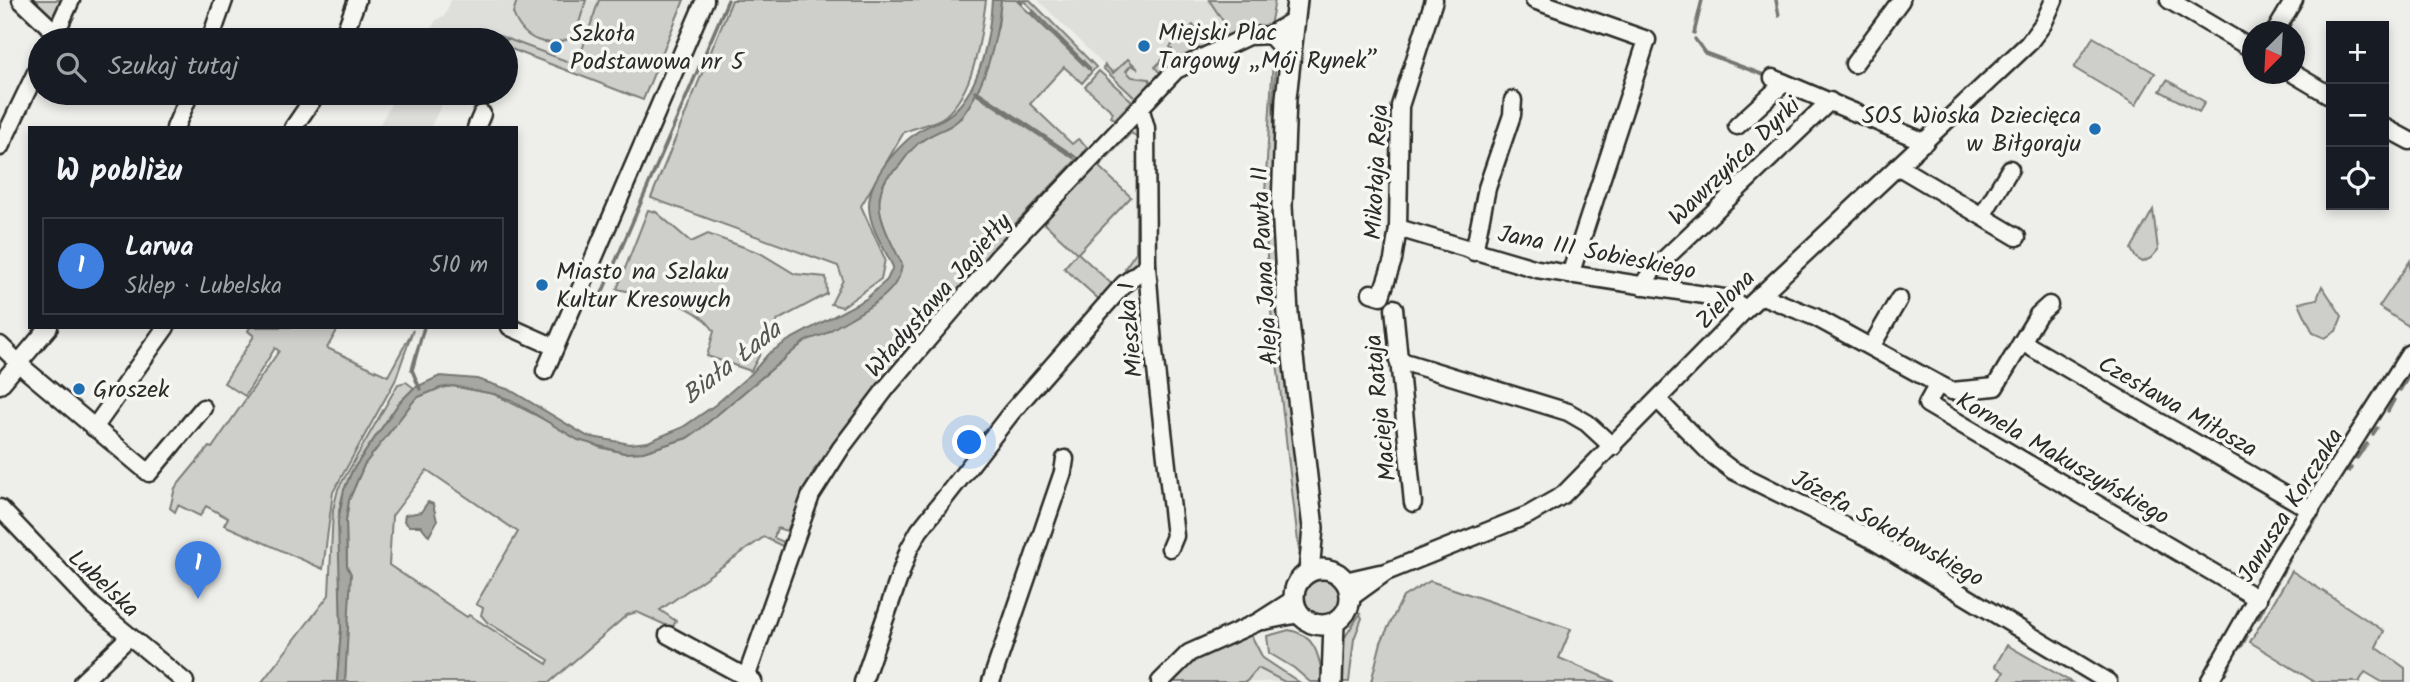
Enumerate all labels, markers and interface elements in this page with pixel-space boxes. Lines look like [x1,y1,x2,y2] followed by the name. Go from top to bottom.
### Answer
[1158,14,1378,81] place label: Miejski Plac Targowy „Mój Rynek”
[570,15,746,82] place label: Szkoła Podstawowa nr 5
[2242,21,2305,84] north arrow
[2326,21,2389,210] map controls
[2326,21,2389,84] button: +
[28,28,518,105] search box
[1136,38,1152,54] marker: Miejski Plac Targowy „Mój Rynek”
[548,39,564,55] marker: Szkoła Podstawowa nr 5
[108,46,239,88] text: Szukaj tutaj
[52,48,90,86] icon: search
[2326,84,2389,147] button: −
[1660,87,1811,236] street label: Wawrzyńca Dyrki
[1862,97,2081,164] place label: SOS Wioska Dziecięca w Biłgoraju
[1354,103,1401,241] street label: Mikołaja Reja
[2087,121,2103,137] marker: SOS Wioska Dziecięca w Biłgoraju
[2326,147,2389,210] button: locate
[56,148,182,196] text: W pobliżu
[1241,165,1290,366] street label: Aleja Jana Pawła II
[856,204,1023,387] street label: Władysława Jagiełły
[1494,215,1699,292] street label: Jana III Sobieskiego
[125,227,194,269] text: Larwa
[78,248,84,284] text: 1
[429,248,488,284] text: 510 m
[556,253,731,320] place label: Miasto na Szlaku Kultur Kresowych
[1687,261,1765,339] street label: Zielona
[125,269,282,305] text: Sklep · Lubelska
[534,277,550,293] marker: Miasto na Szlaku Kultur Kresowych
[1108,280,1155,379] street label: Mieszka I
[673,310,793,416] water label: Biała Łada
[1354,332,1409,483] street label: Macieja Rataja
[2090,346,2265,469] street label: Czesława Miłosza
[93,371,170,410] place label: Groszek
[71,381,87,397] marker: Groszek
[1948,382,2177,537] street label: Kornela Makuszyńskiego
[2228,421,2355,591] street label: Janusza Korczaka
[952,425,986,459] your location
[1784,460,1991,599] street label: Józefa Sokołowskiego
[58,540,148,628] street label: Lubelska
[175,541,221,599] pin: 1

